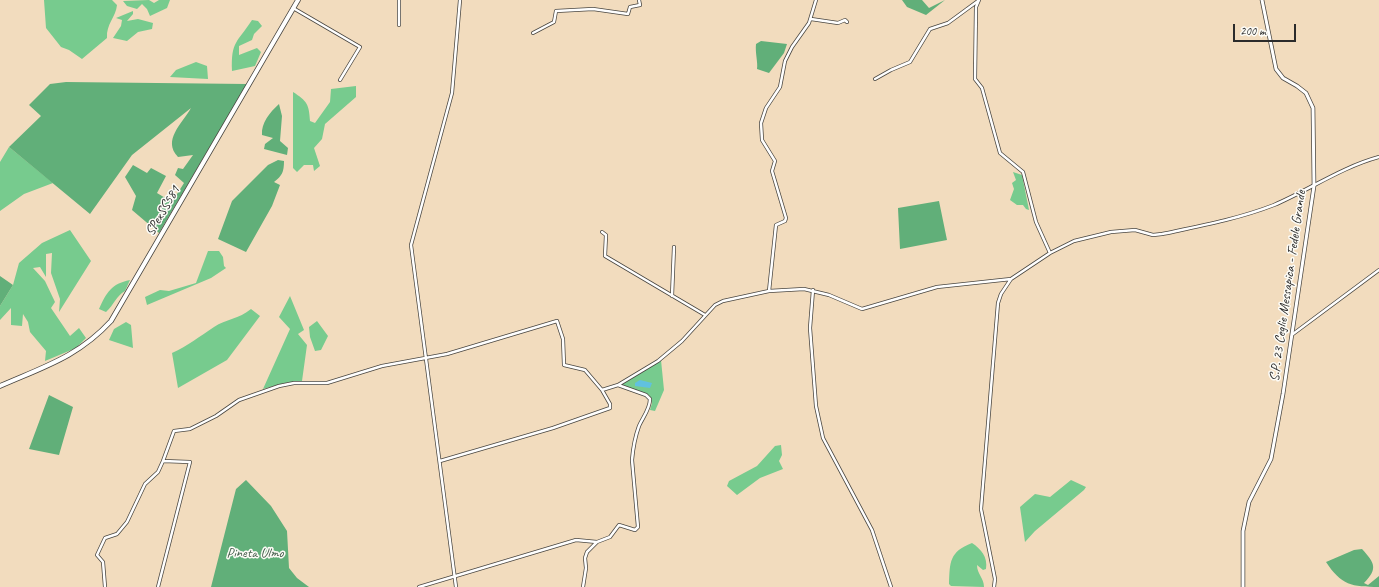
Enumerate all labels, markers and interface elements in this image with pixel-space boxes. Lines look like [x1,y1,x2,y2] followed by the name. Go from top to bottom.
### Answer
[1235,16,1298,42] scale bar
[1240,23,1266,39] text: 200 m
[142,183,184,239] street label: SPexSS581
[1266,189,1310,383] street label: S.P. 23 Ceglie Messapica - Fedele Grande
[227,545,283,561] park label: Pineta Ulmo

